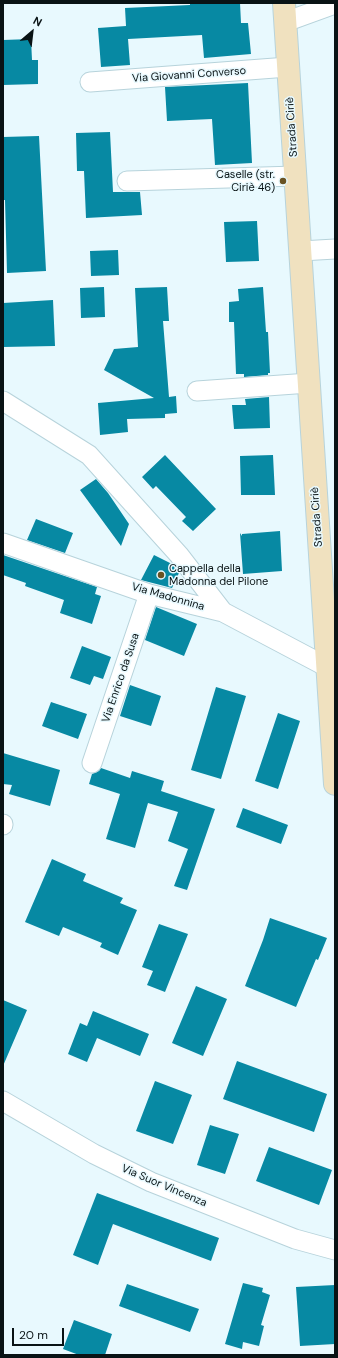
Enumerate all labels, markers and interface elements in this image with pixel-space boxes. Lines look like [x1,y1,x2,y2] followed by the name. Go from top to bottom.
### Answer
[12,12,52,52] north arrow
[31,13,44,29] text: N
[132,64,246,86] street label: Via Giovanni Converso
[283,97,301,157] street label: Strada Ciriè
[216,168,275,194] place label: Caselle (str. Ciriè 46)
[278,176,288,186] marker: Caselle (str. Ciriè 46)
[308,487,326,547] street label: Strada Ciriè
[169,562,268,588] place label: Cappella della Madonna del Pilone
[156,570,166,580] marker: Cappella della Madonna del Pilone
[130,580,206,614] street label: Via Madonnina
[99,631,143,725] street label: Via Enrico da Susa
[119,1162,209,1210] street label: Via Suor Vincenza
[14,1320,66,1346] scale bar
[19,1327,48,1343] text: 20 m

